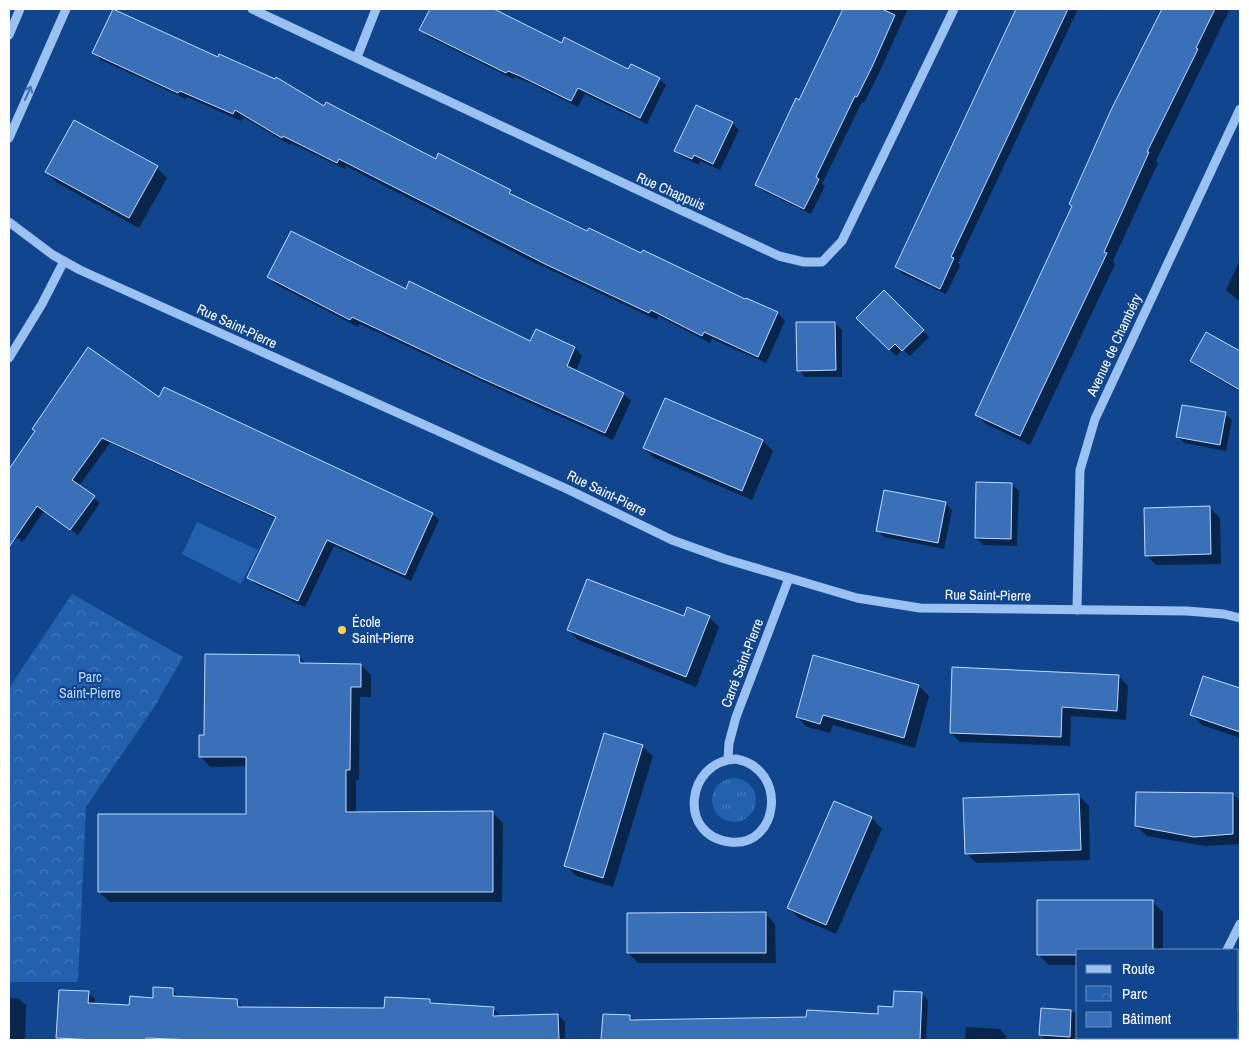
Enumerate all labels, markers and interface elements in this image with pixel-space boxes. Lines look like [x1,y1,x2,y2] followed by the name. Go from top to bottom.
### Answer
[24,86,34,101] one-way arrow
[634,168,708,214] street label: Rue Chappuis
[1082,291,1146,400] street label: Avenue de Chambéry
[194,300,280,352] street label: Rue Saint-Pierre
[564,466,650,520] street label: Rue Saint-Pierre
[945,585,1031,605] street label: Rue Saint-Pierre
[352,613,414,647] place label: École Saint-Pierre
[717,616,767,710] street label: Carré Saint-Pierre
[336,624,348,636] marker: École Saint-Pierre
[59,668,121,702] park label: Parc Saint-Pierre
[1076,949,1239,1039] legend
[1122,958,1155,979] text: Route
[1122,983,1147,1004] text: Parc
[1122,1008,1172,1029] text: Bâtiment

